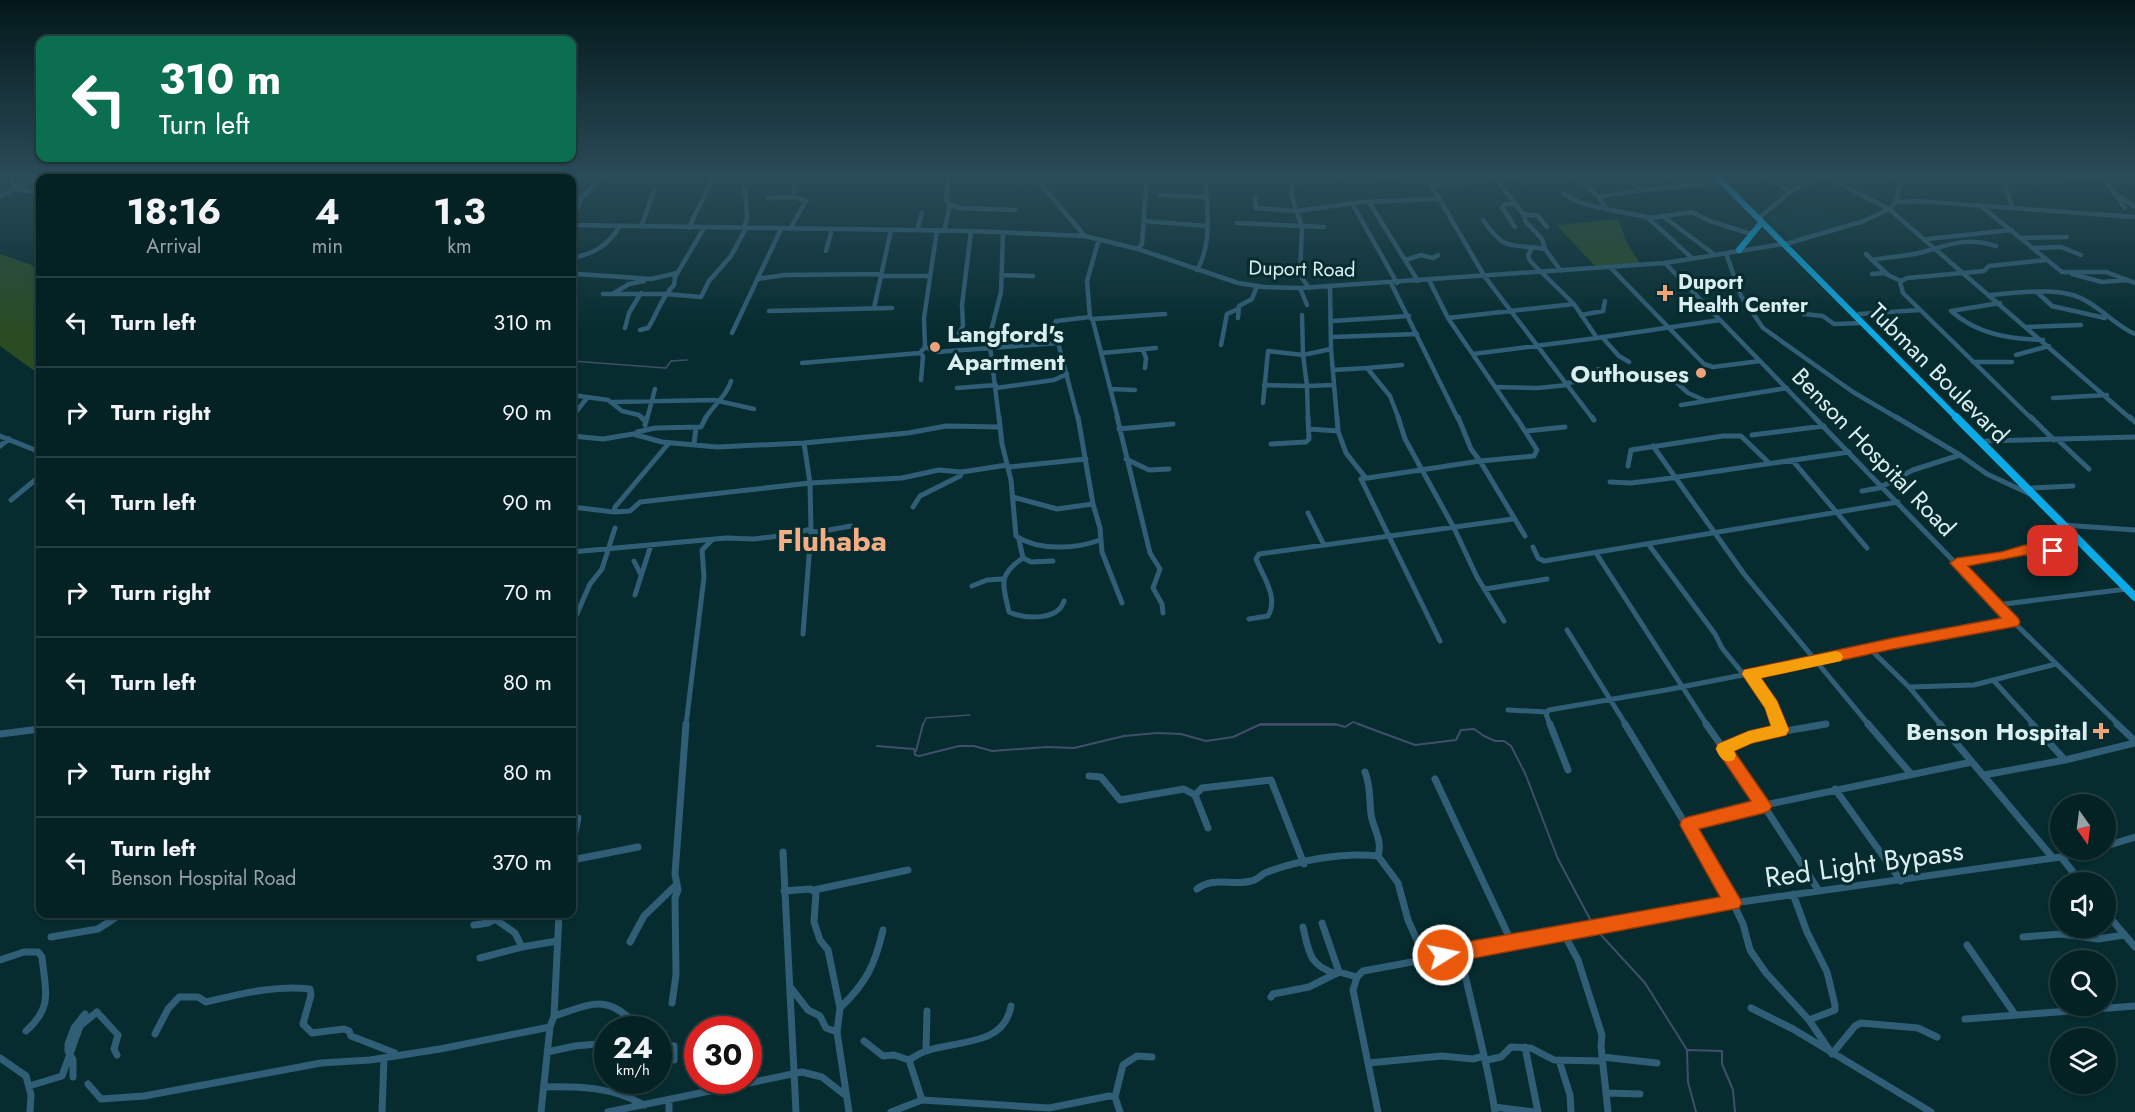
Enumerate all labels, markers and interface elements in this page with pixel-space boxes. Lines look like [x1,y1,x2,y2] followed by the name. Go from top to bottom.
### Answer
[159,49,281,110] text: 310 m
[60,60,138,138] icon: left
[159,105,249,144] text: Turn left
[126,185,221,237] text: 18:16
[315,185,340,237] text: 4
[433,185,486,237] text: 1.3
[146,232,201,261] text: Arrival
[312,232,343,261] text: min
[447,232,472,261] text: km
[1248,254,1356,284] street label: Duport Road
[1678,268,1809,320] place label: Duport Health Center
[1656,284,1674,302] marker: Duport Health Center
[1861,295,2017,451] street label: Tubman Boulevard
[60,306,93,339] icon: left
[111,306,196,338] text: Turn left
[493,306,552,338] text: 310 m
[946,316,1065,379] place label: Langford's Apartment
[928,340,942,354] marker: Langford's Apartment
[1571,356,1689,391] place label: Outhouses
[1784,360,1964,544] street label: Benson Hospital Road
[1694,366,1708,380] marker: Outhouses
[60,396,93,429] icon: right
[111,396,211,428] text: Turn right
[502,396,552,428] text: 90 m
[60,486,93,519] icon: left
[111,486,196,518] text: Turn left
[502,486,552,518] text: 90 m
[777,519,887,562] district label: Fluhaba
[2027,525,2078,576] pin
[2036,534,2069,567] icon: arrive
[60,576,93,609] icon: right
[111,576,211,608] text: Turn right
[503,576,552,608] text: 70 m
[60,666,93,699] icon: left
[111,666,196,698] text: Turn left
[503,666,552,698] text: 80 m
[1906,714,2088,749] place label: Benson Hospital
[2092,722,2110,740] marker: Benson Hospital
[60,756,93,789] icon: right
[111,756,211,788] text: Turn right
[503,756,552,788] text: 80 m
[2050,794,2116,860] north arrow
[2050,794,2116,1094] map controls
[1762,830,1966,898] street label: Red Light Bypass
[111,832,196,864] text: Turn left
[60,846,93,879] icon: left
[492,846,552,878] text: 370 m
[111,864,296,893] text: Benson Hospital Road
[2050,872,2116,938] button: sound
[1411,923,1475,987] position arrow
[2050,950,2116,1016] button: search
[684,1016,762,1094] speed limit sign: 30
[613,1026,653,1069] text: 24
[2050,1028,2116,1094] button: layers
[616,1059,650,1081] text: km/h

